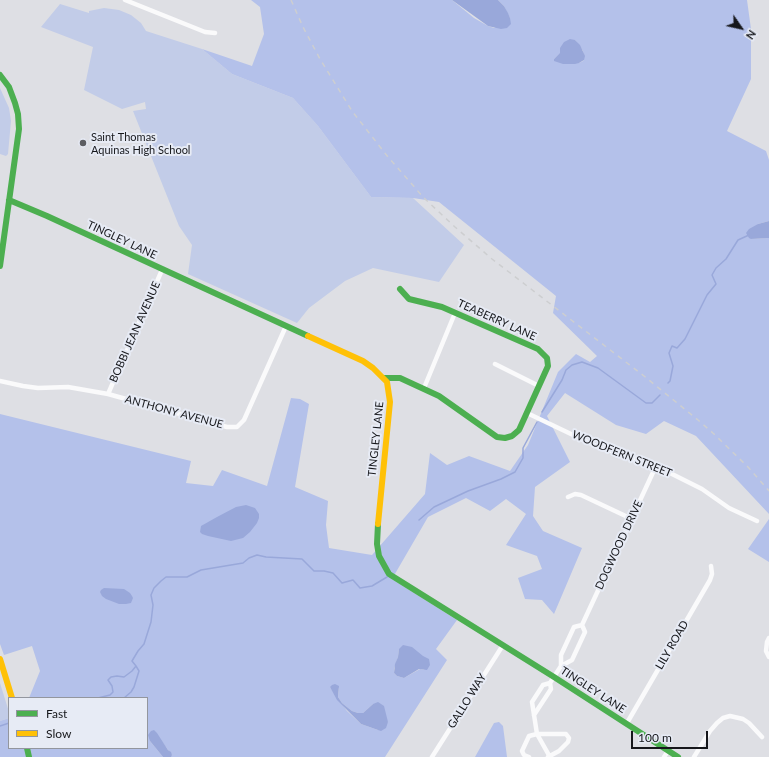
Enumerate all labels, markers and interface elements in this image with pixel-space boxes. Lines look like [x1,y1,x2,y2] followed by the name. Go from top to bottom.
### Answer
[721,8,761,48] north arrow
[744,28,759,42] text: N
[91,130,190,156] place label: Saint Thomas Aquinas High School
[78,138,88,148] marker: Saint Thomas Aquinas High School
[85,218,159,262] street label: TINGLEY LANE
[107,279,163,385] street label: BOBBI JEAN AVENUE
[456,297,538,343] street label: TEABERRY LANE
[123,393,225,431] street label: ANTHONY AVENUE
[365,401,387,477] street label: TINGLEY LANE
[570,428,674,480] street label: WOODFERN STREET
[592,498,646,592] street label: DOGWOOD DRIVE
[653,618,691,672] street label: LILY ROAD
[558,664,628,716] street label: TINGLEY LANE
[445,671,489,731] street label: GALLO WAY
[8,697,148,749] legend
[46,706,67,721] text: Fast
[633,723,710,749] scale bar
[46,726,71,741] text: Slow
[638,730,672,745] text: 100 m

